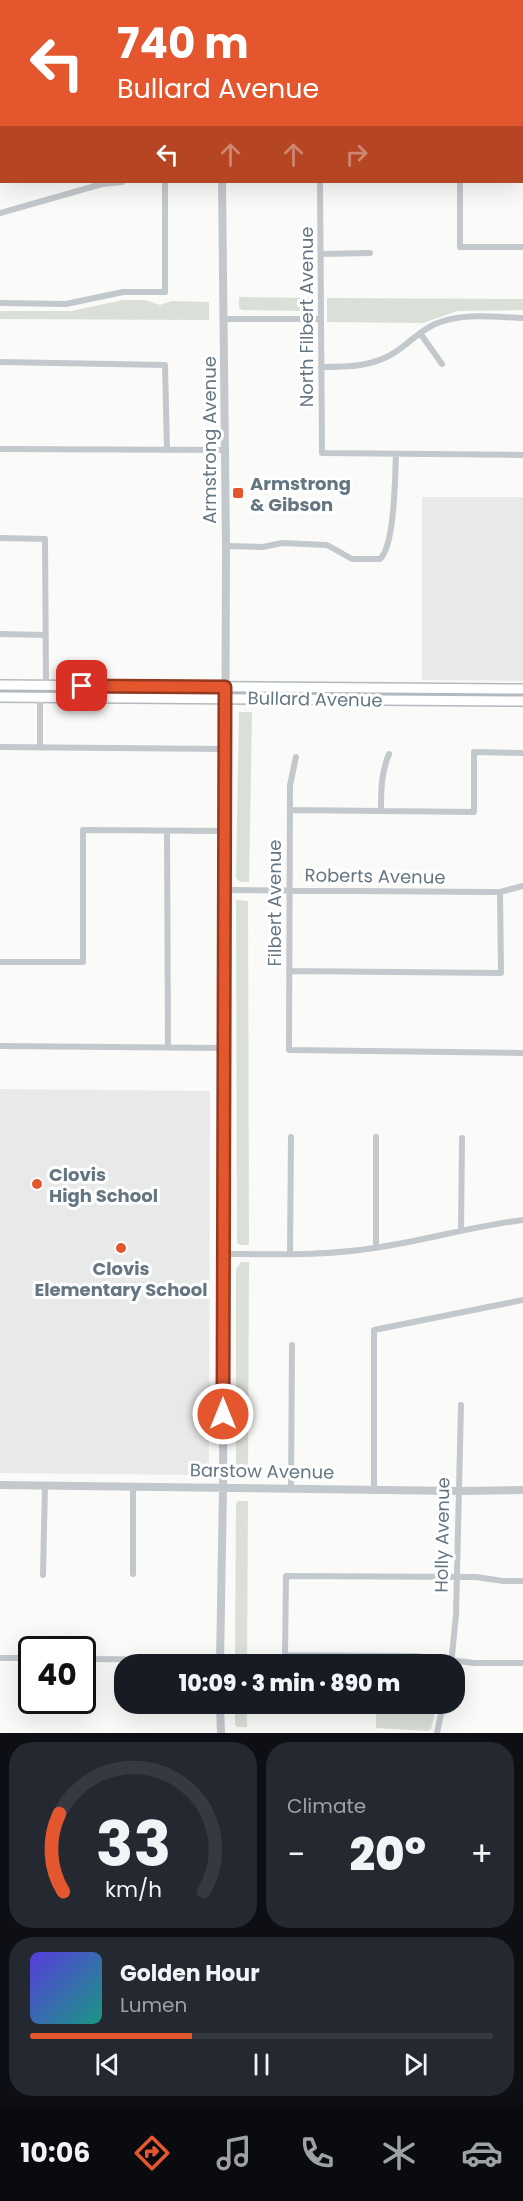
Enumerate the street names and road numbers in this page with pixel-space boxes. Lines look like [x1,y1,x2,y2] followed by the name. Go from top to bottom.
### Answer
[294,227,319,407] street label: North Filbert Avenue
[197,356,222,524] street label: Armstrong Avenue
[247,685,383,713] street label: Bullard Avenue
[262,840,287,966] street label: Filbert Avenue
[304,862,446,890] street label: Roberts Avenue
[190,1457,334,1485] street label: Barstow Avenue
[428,1477,456,1593] street label: Holly Avenue

